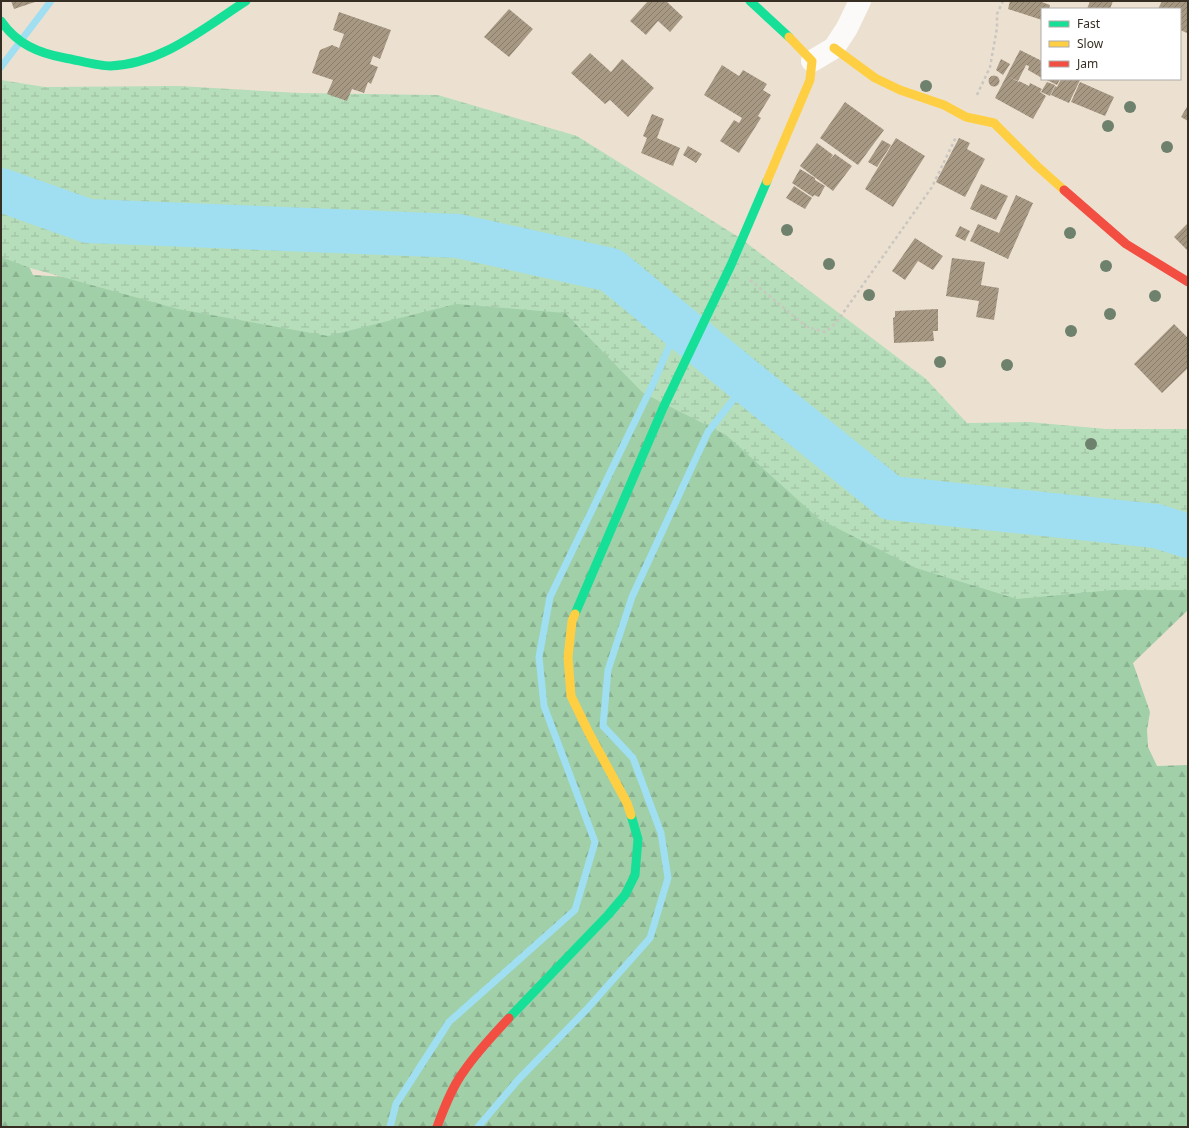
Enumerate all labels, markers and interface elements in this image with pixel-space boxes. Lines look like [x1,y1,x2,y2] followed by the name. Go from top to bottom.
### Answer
[1041,8,1181,80] legend
[1077,15,1101,32] text: Fast
[1077,35,1104,52] text: Slow
[1076,55,1098,72] text: Jam

